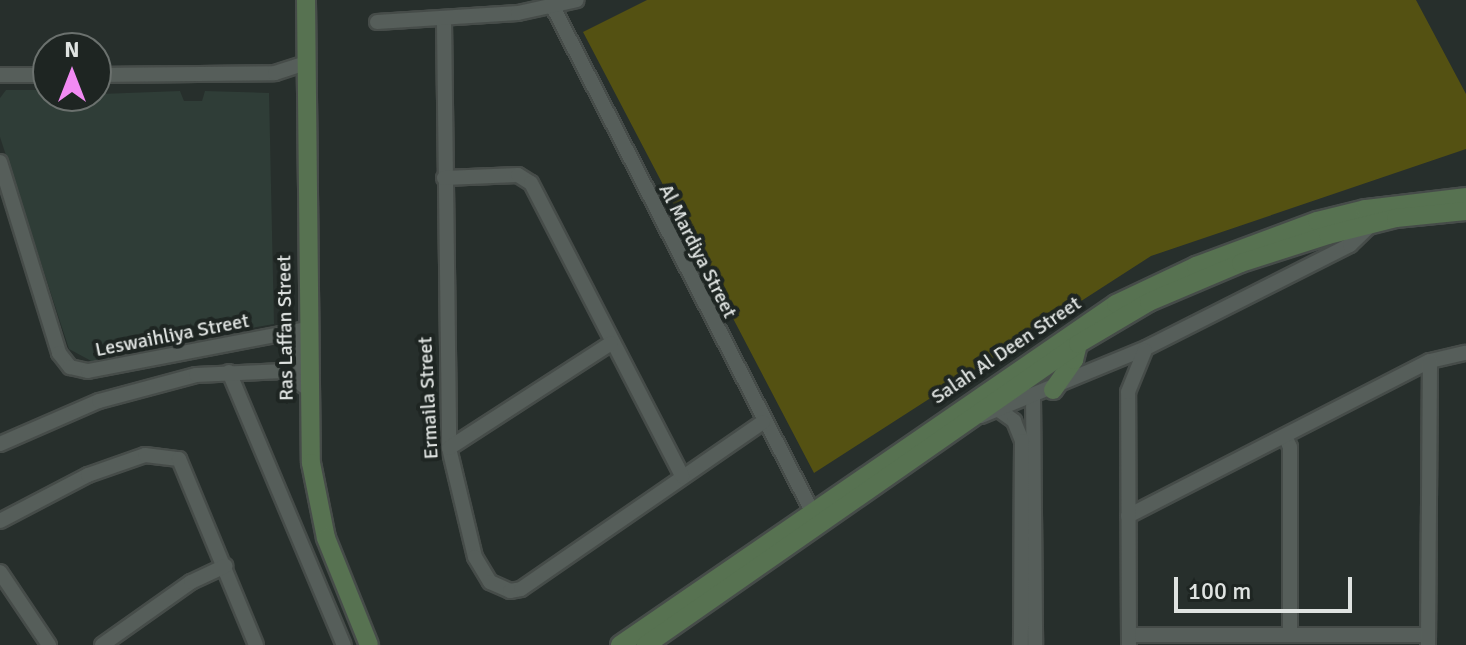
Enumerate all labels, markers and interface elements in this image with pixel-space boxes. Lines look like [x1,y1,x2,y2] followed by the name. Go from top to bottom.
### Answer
[32,32,112,112] north arrow
[64,36,80,63] text: N
[654,180,742,322] street label: Al Mardiya Street
[272,255,298,401] street label: Ras Laffan Street
[927,291,1085,409] street label: Salah Al Deen Street
[93,308,251,362] street label: Leswaihliya Street
[413,336,443,460] street label: Ermaila Street
[1178,561,1356,611] scale bar
[1188,576,1251,606] text: 100 m

